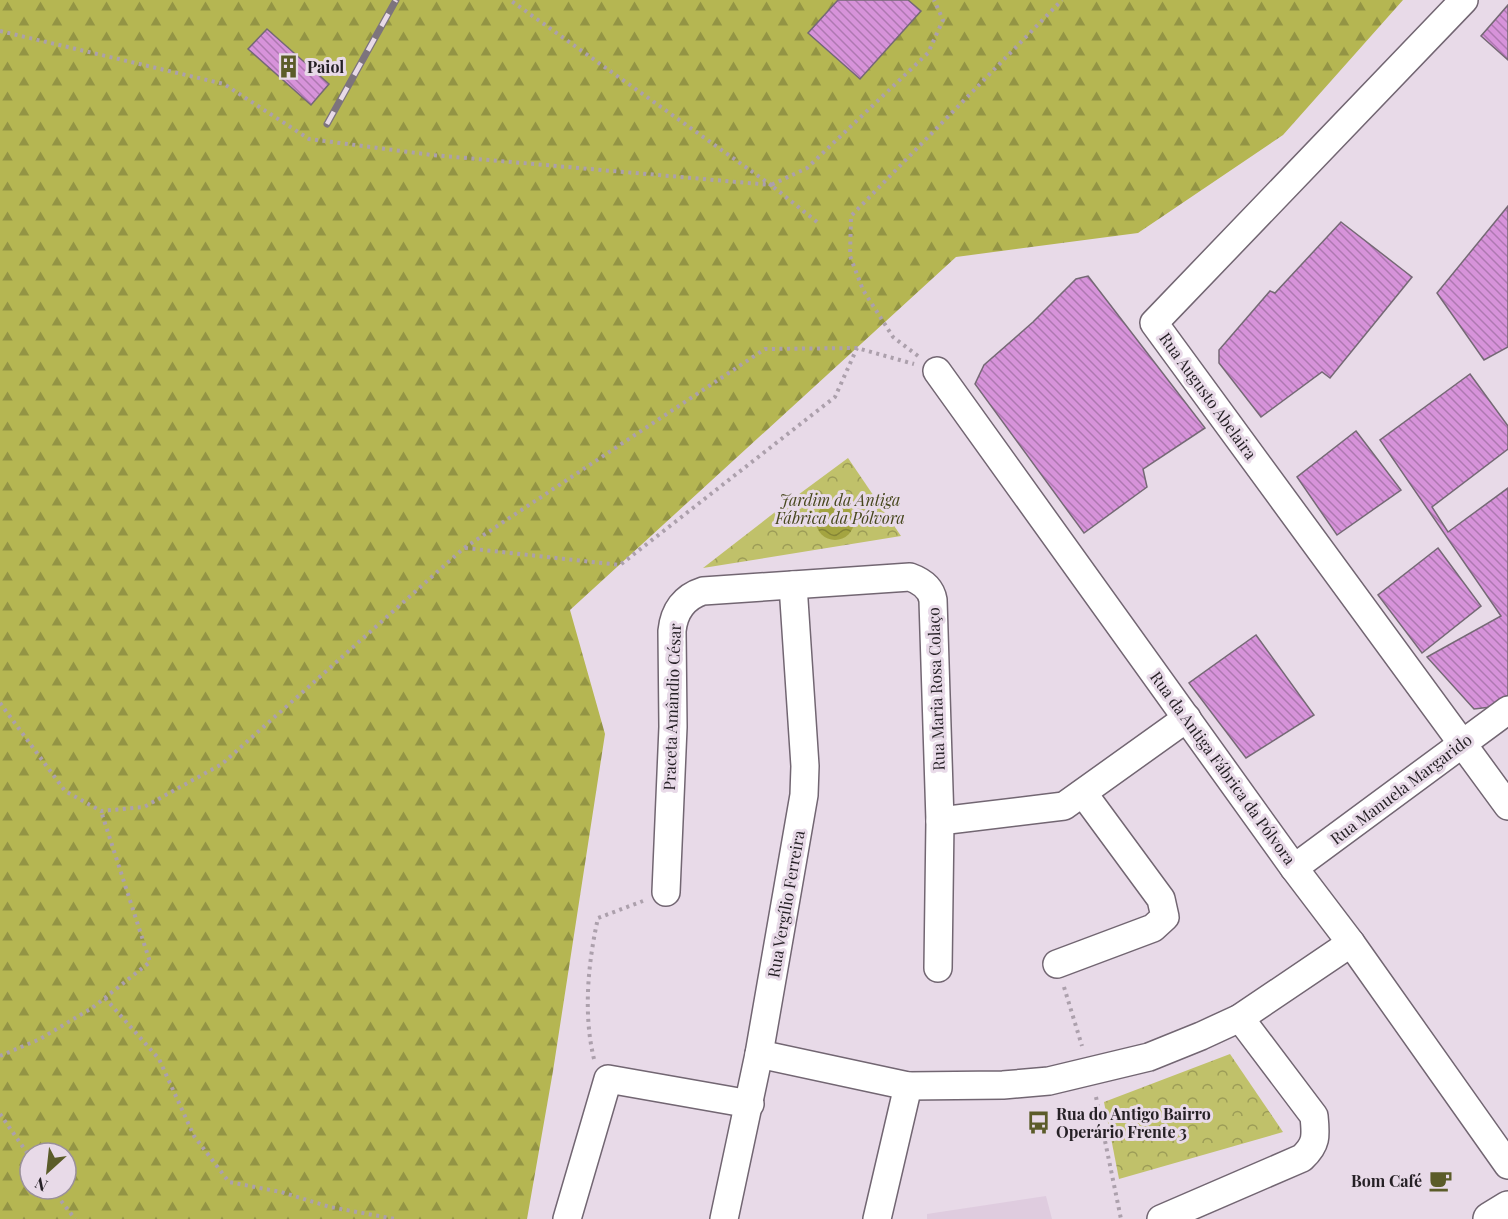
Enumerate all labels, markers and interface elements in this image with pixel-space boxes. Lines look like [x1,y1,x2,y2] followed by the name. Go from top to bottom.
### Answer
[276,54,302,80] building icon: Paiol
[307,56,344,77] place label: Paiol
[1155,328,1262,463] street label: Rua Augusto Abelaira
[774,489,905,528] park label: Jardim da Antiga Fábrica da Pólvora
[922,607,949,771] street label: Rua Maria Rosa Colaço
[658,623,685,791] street label: Praceta Amândio César
[1146,667,1301,869] street label: Rua da Antiga Fábrica da Pólvora
[1326,728,1476,849] street label: Rua Manuela Margarido
[762,829,809,979] street label: Rua Vergílio Ferreira
[1056,1103,1211,1142] place label: Rua do Antigo Bairro Operário Frente 3
[1025,1110,1051,1136] bus stop icon: Rua do Antigo Bairro Operário Frente 3
[18,1141,78,1201] north arrow
[1427,1168,1453,1194] cafe icon: Bom Café
[1351,1170,1422,1191] place label: Bom Café
[31,1173,51,1197] text: N

